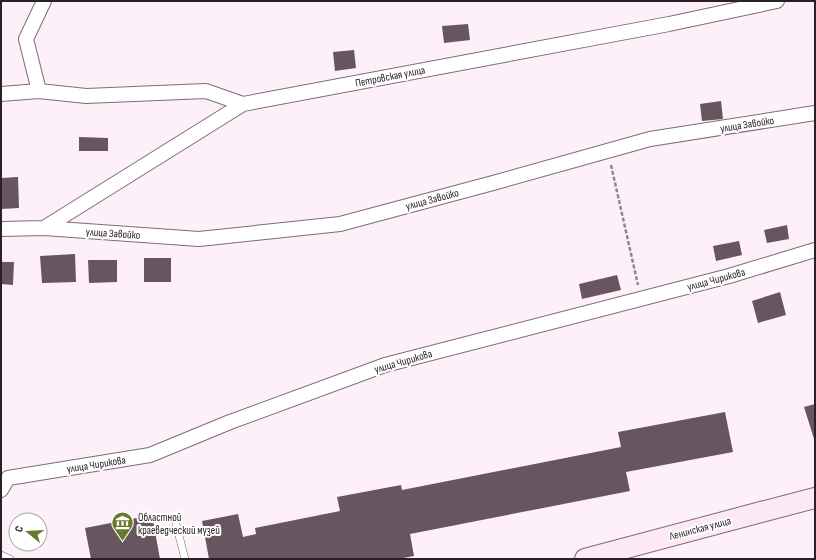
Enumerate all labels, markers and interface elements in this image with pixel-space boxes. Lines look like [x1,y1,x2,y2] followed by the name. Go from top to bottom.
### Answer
[354,63,426,90] street label: Петровская улица
[719,114,775,135] street label: улица Завойко
[404,186,461,213] street label: улица Завойко
[85,225,141,242] street label: улица Завойко
[686,265,747,293] street label: улица Чирикова
[373,347,434,376] street label: улица Чирикова
[66,453,127,476] street label: улица Чирикова
[109,510,135,543] museum icon: Областной краеведческий музей
[138,511,220,537] place label: Областной краеведческий музей
[8,512,48,552] north arrow
[667,514,732,543] street label: Ленинская улица
[12,524,26,534] text: С

